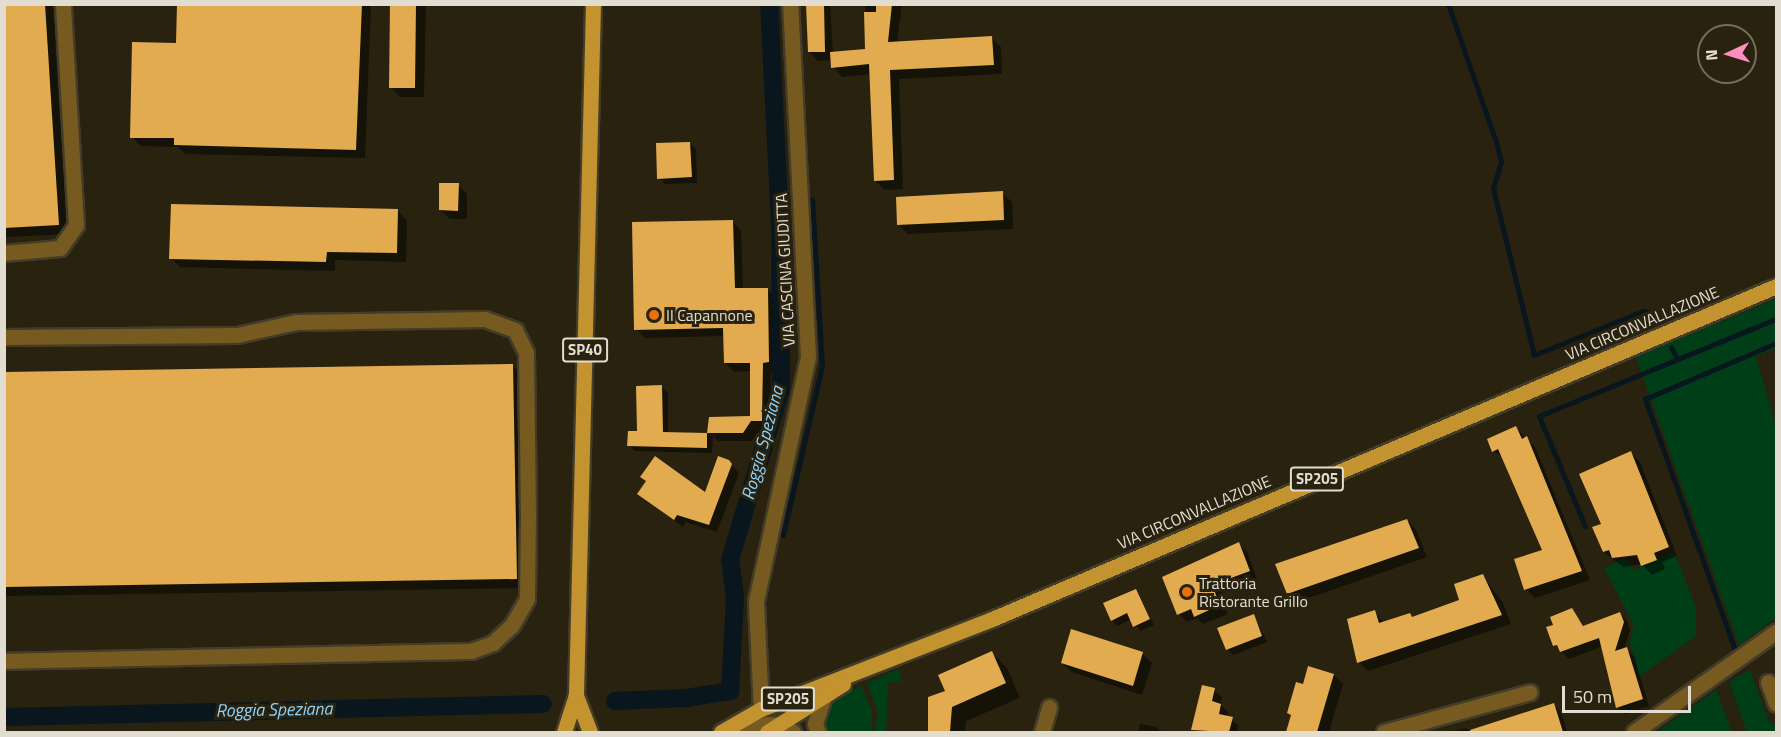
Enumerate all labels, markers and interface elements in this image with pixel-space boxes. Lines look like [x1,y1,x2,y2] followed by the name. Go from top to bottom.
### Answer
[1697,24,1757,84] north arrow
[1699,49,1723,61] text: N
[771,193,799,347] street label: VIA CASCINA GIUDITTA
[1562,282,1722,364] street label: VIA CIRCONVALLAZIONE
[666,305,753,325] place label: Il Capannone
[647,308,661,322] marker: Il Capannone
[561,338,609,362] road number: SP40
[737,384,789,502] water label: Roggia Speziana
[1288,467,1346,491] road number: SP205
[1114,471,1274,553] street label: VIA CIRCONVALLAZIONE
[1199,573,1308,611] place label: Trattoria Ristorante Grillo
[1180,585,1194,599] marker: Trattoria Ristorante Grillo
[1565,674,1694,712] scale bar
[1573,683,1612,710] text: 50 m
[760,687,816,711] road number: SP205
[215,698,333,722] water label: Roggia Speziana

